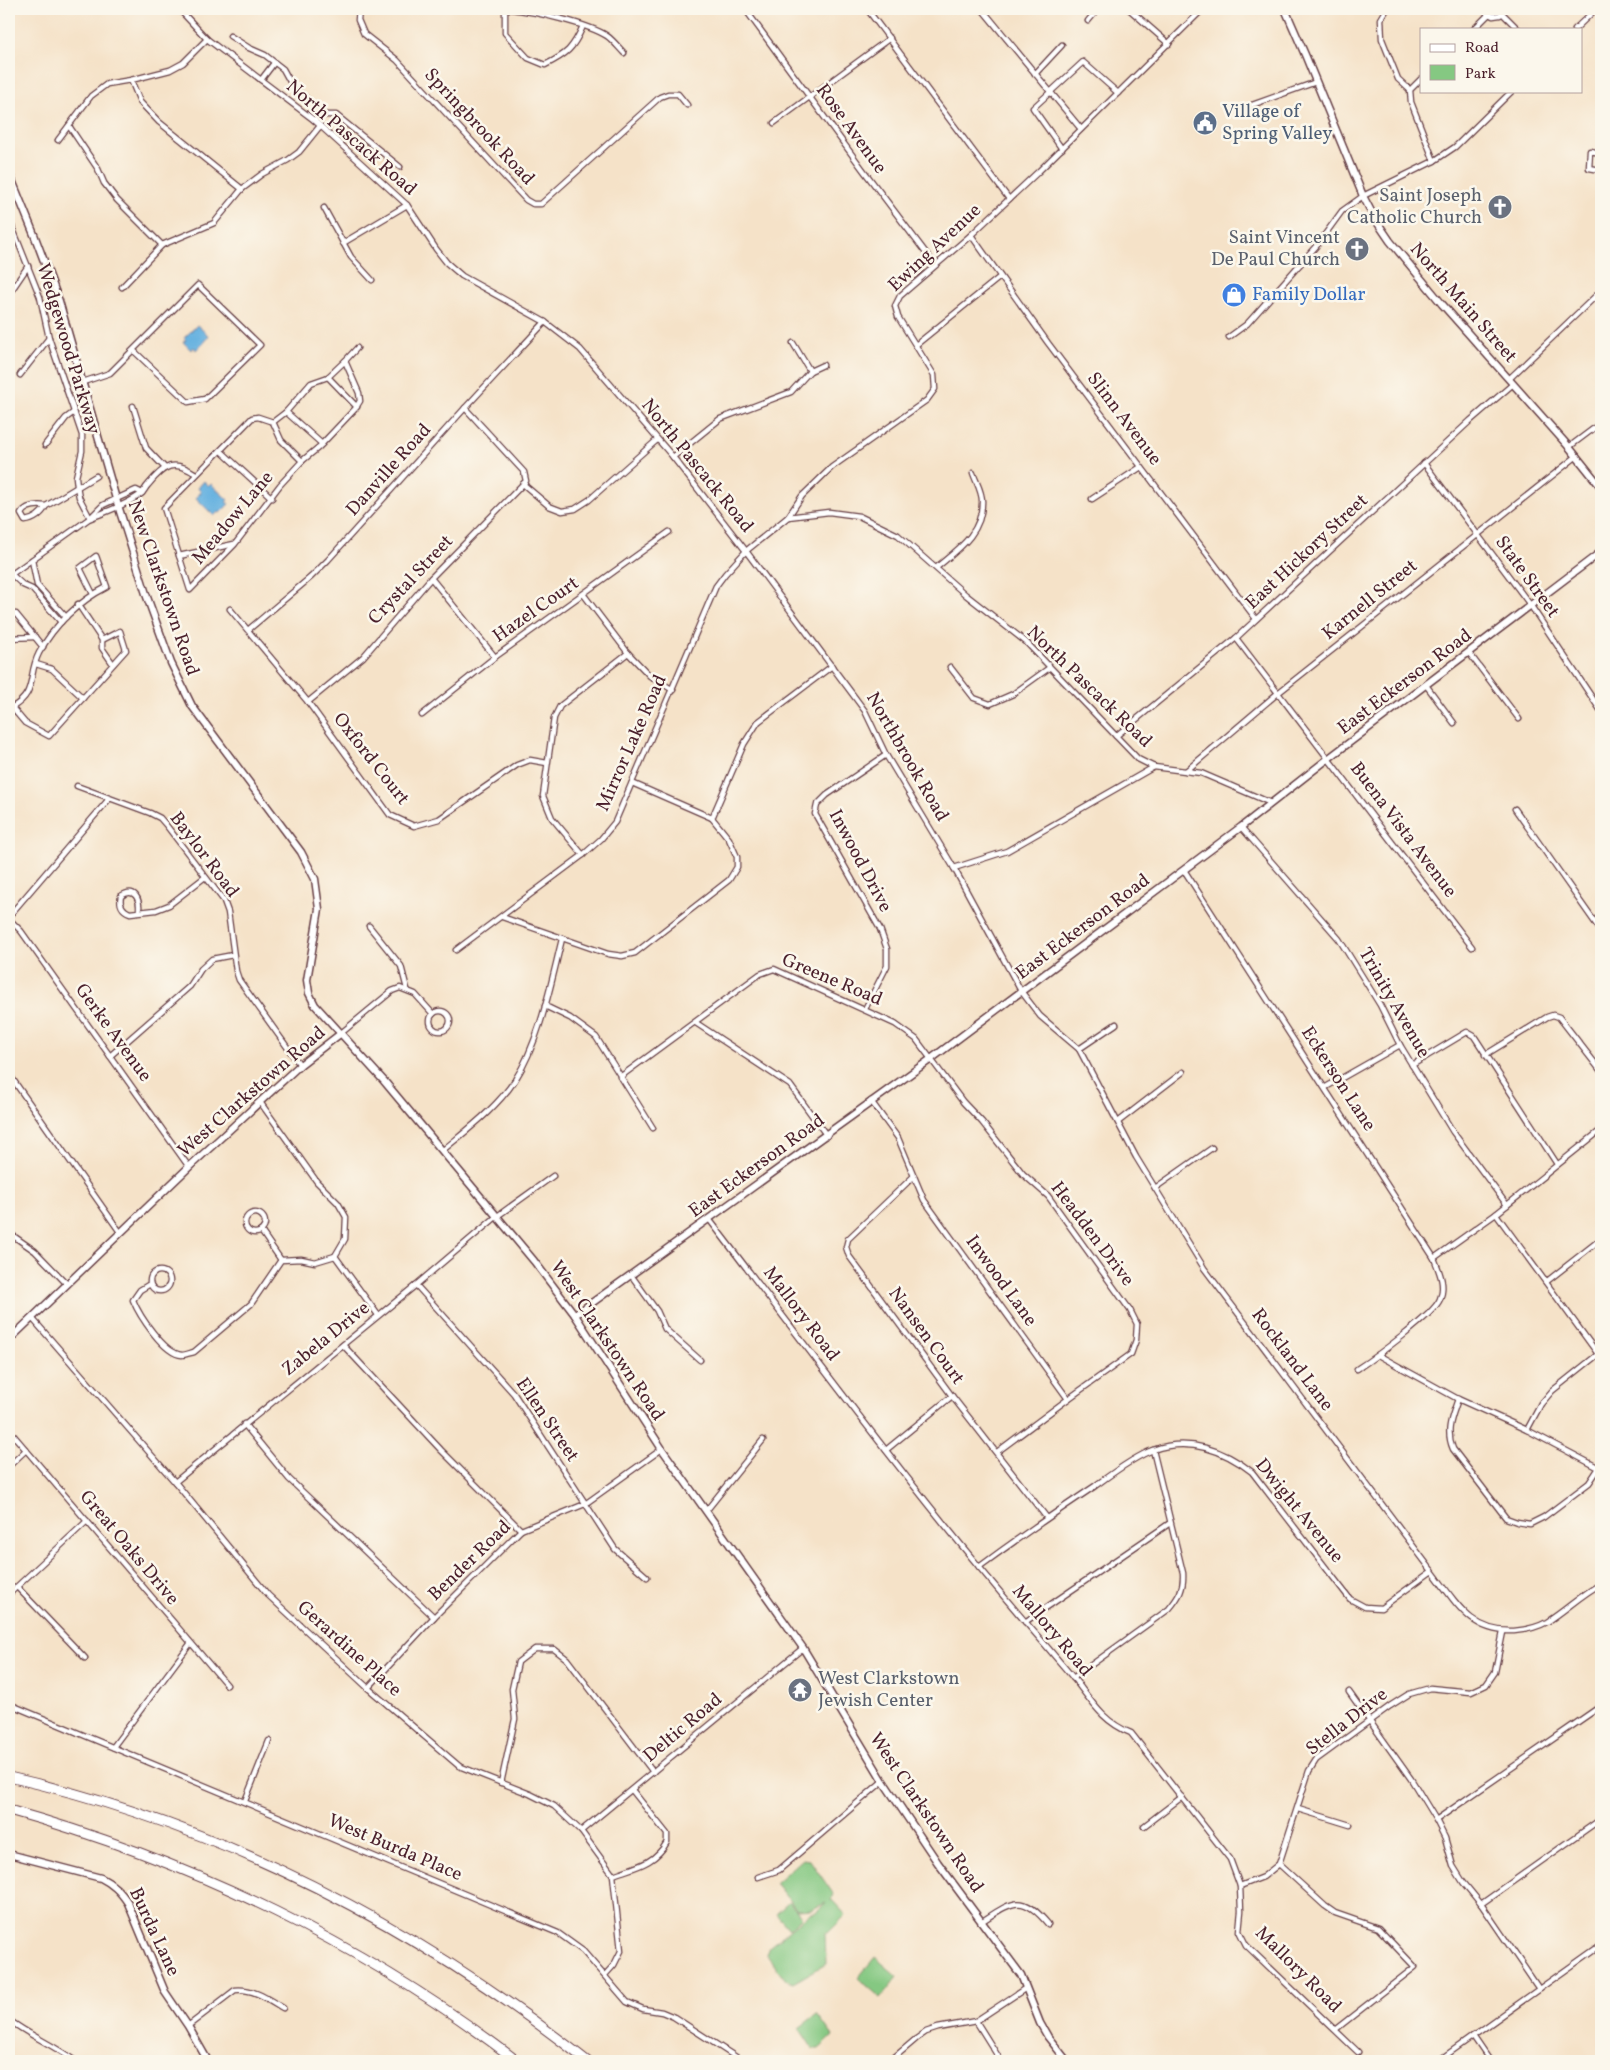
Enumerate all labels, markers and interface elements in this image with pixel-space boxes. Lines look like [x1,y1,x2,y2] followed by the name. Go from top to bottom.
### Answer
[1420,28,1582,92] legend
[1465,38,1499,59] text: Road
[418,63,540,191] street label: Springbrook Road
[1465,64,1496,85] text: Park
[280,74,422,202] street label: North Pascack Road
[809,79,893,179] street label: Rose Avenue
[1222,99,1333,147] place label: Village of Spring Valley
[1192,110,1218,136] public building icon: Village of Spring Valley
[1347,183,1482,231] place label: Saint Joseph Catholic Church
[1487,194,1513,220] church icon: Saint Joseph Catholic Church
[883,198,987,298] street label: Ewing Avenue
[1211,225,1340,273] place label: Saint Vincent De Paul Church
[1344,236,1370,262] church icon: Saint Vincent De Paul Church
[1403,237,1523,369] street label: North Main Street
[30,260,106,438] street label: Wedgewood Parkway
[1221,282,1247,308] shop icon: Family Dollar
[1252,282,1366,308] place label: Family Dollar
[1080,367,1168,471] street label: Slinn Avenue
[635,393,759,539] street label: North Pascack Road
[340,418,438,522] street label: Danville Road
[186,466,280,570] street label: Meadow Lane
[1240,488,1374,616] street label: East Hickory Street
[121,497,205,679] street label: New Clarkstown Road
[363,529,460,631] street label: Crystal Street
[1488,531,1566,624] street label: State Street
[1317,553,1423,646] street label: Karnell Street
[488,571,585,649] street label: Hazel Court
[1020,620,1158,754] street label: North Pascack Road
[1332,623,1478,741] street label: East Eckerson Road
[590,671,674,815] street label: Mirror Lake Road
[859,687,955,827] street label: Northbrook Road
[327,707,416,811] street label: Oxford Court
[1343,757,1463,903] street label: Buena Vista Avenue
[822,805,898,917] street label: Inwood Drive
[163,807,245,903] street label: Baylor Road
[1010,868,1156,986] street label: East Eckerson Road
[1352,943,1436,1063] street label: Trinity Avenue
[778,947,886,1013] street label: Greene Road
[68,978,158,1088] street label: Gerke Avenue
[172,1020,332,1164] street label: West Clarkstown Road
[1294,1021,1382,1137] street label: Eckerson Lane
[684,1108,830,1224] street label: East Eckerson Road
[1044,1176,1140,1292] street label: Headden Drive
[959,1230,1043,1332] street label: Inwood Lane
[544,1256,670,1426] street label: West Clarkstown Road
[757,1261,845,1367] street label: Mallory Road
[882,1282,971,1390] street label: Nansen Court
[277,1295,375,1383] street label: Zabela Drive
[1245,1303,1339,1417] street label: Rockland Lane
[509,1373,585,1468] street label: Ellen Street
[1249,1453,1349,1569] street label: Dwight Avenue
[73,1485,185,1611] street label: Great Oaks Drive
[423,1515,517,1607] street label: Bender Road
[1006,1579,1098,1683] street label: Mallory Road
[291,1595,407,1703] street label: Gerardine Place
[818,1666,960,1714] place label: West Clarkstown Jewish Center
[787,1677,813,1703] temple icon: West Clarkstown Jewish Center
[1301,1682,1393,1762] street label: Stella Drive
[638,1687,728,1769] street label: Deltic Road
[863,1728,989,1898] street label: West Clarkstown Road
[324,1808,466,1888] street label: West Burda Place
[122,1883,186,1981] street label: Burda Lane
[1249,1921,1347,2019] street label: Mallory Road

